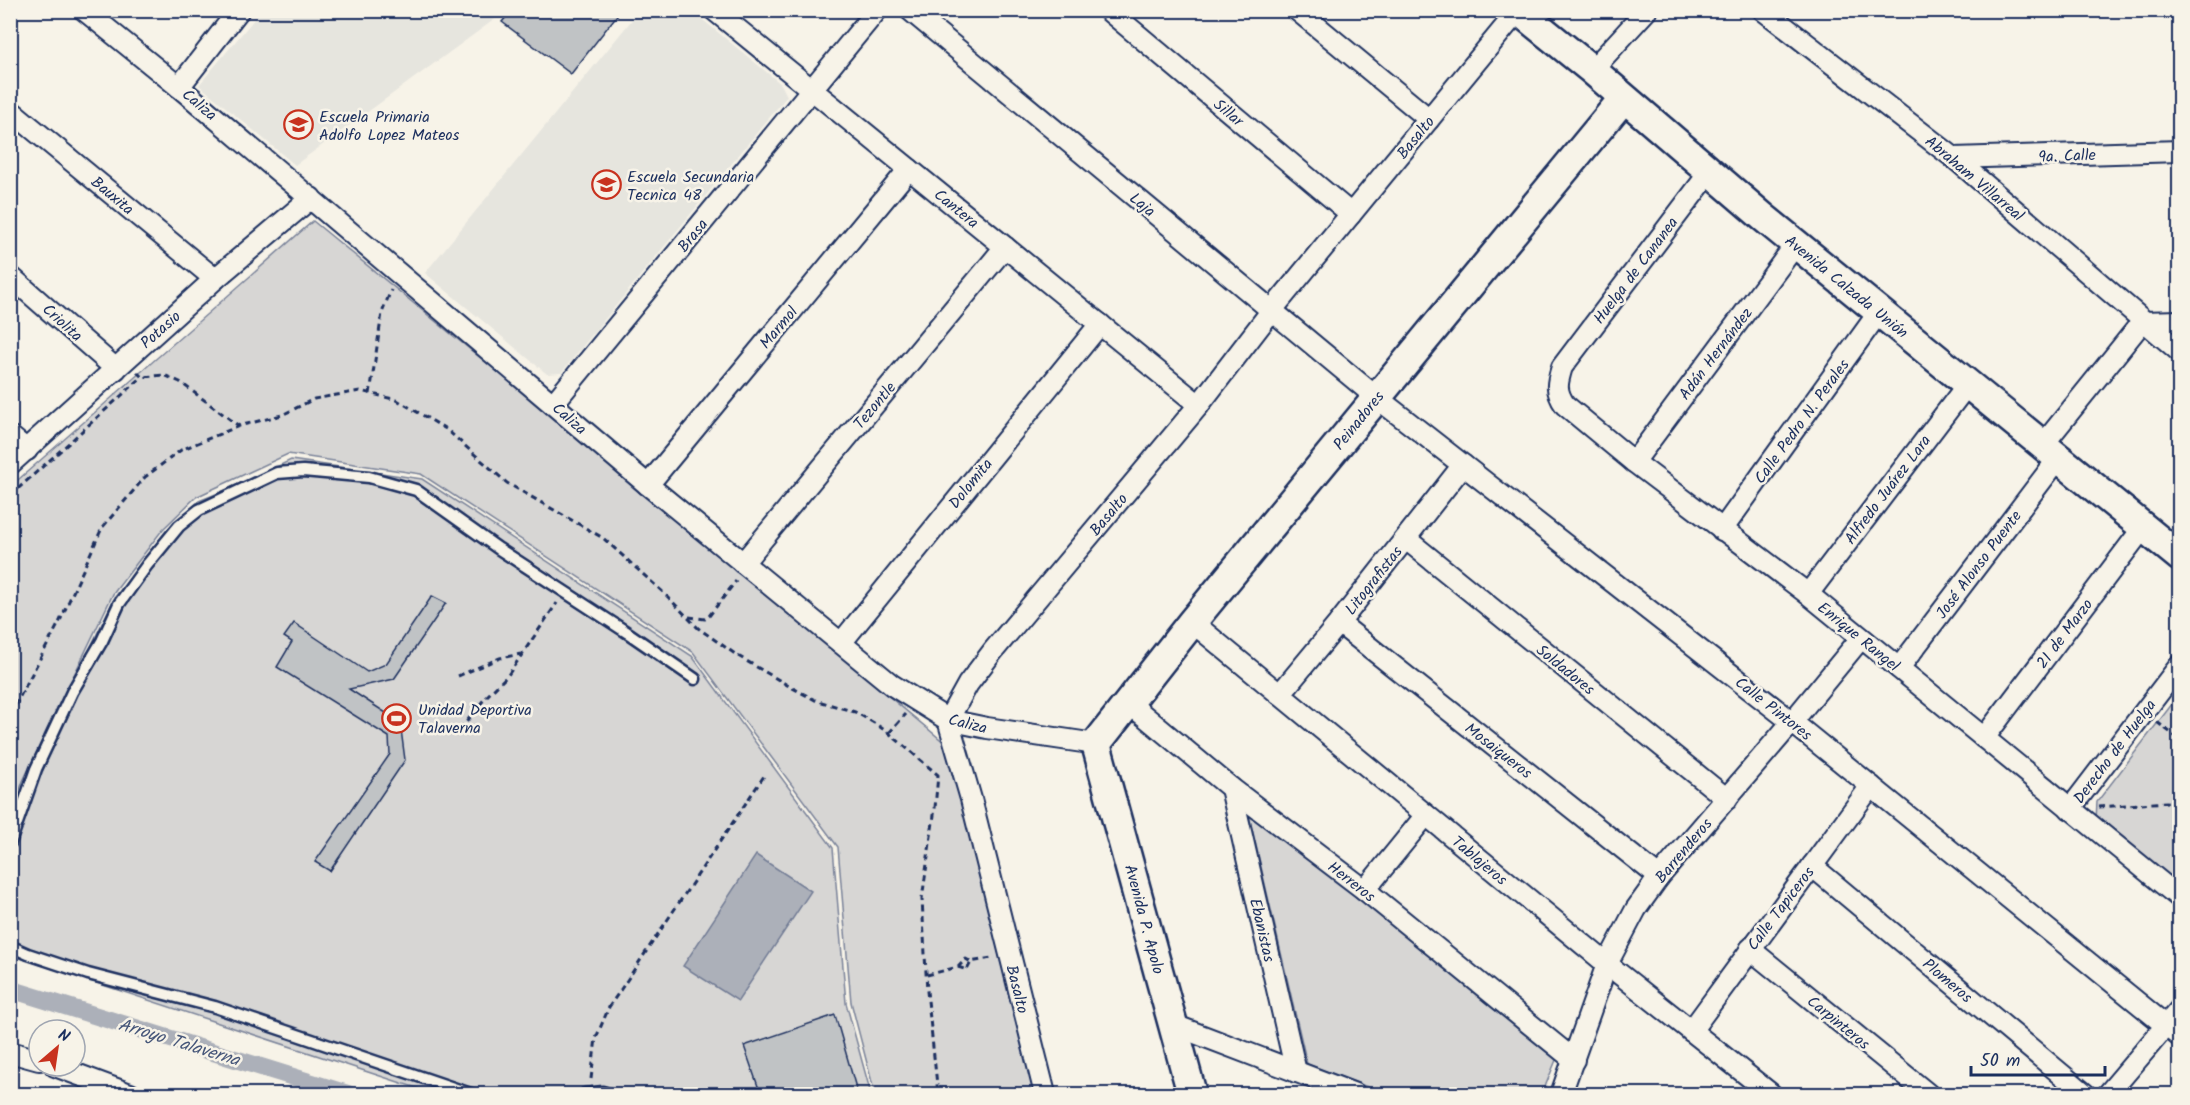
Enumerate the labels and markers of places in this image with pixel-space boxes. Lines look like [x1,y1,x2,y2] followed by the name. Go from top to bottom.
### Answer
[319,105,460,148] place label: Escuela Primaria Adolfo Lopez Mateos
[282,109,314,141] school or university icon: Escuela Primaria Adolfo Lopez Mateos
[627,165,754,208] place label: Escuela Secundaria Tecnica 48
[590,169,622,201] school or university icon: Escuela Secundaria Tecnica 48
[418,698,532,741] place label: Unidad Deportiva Talaverna
[381,702,413,734] sports icon: Unidad Deportiva Talaverna

